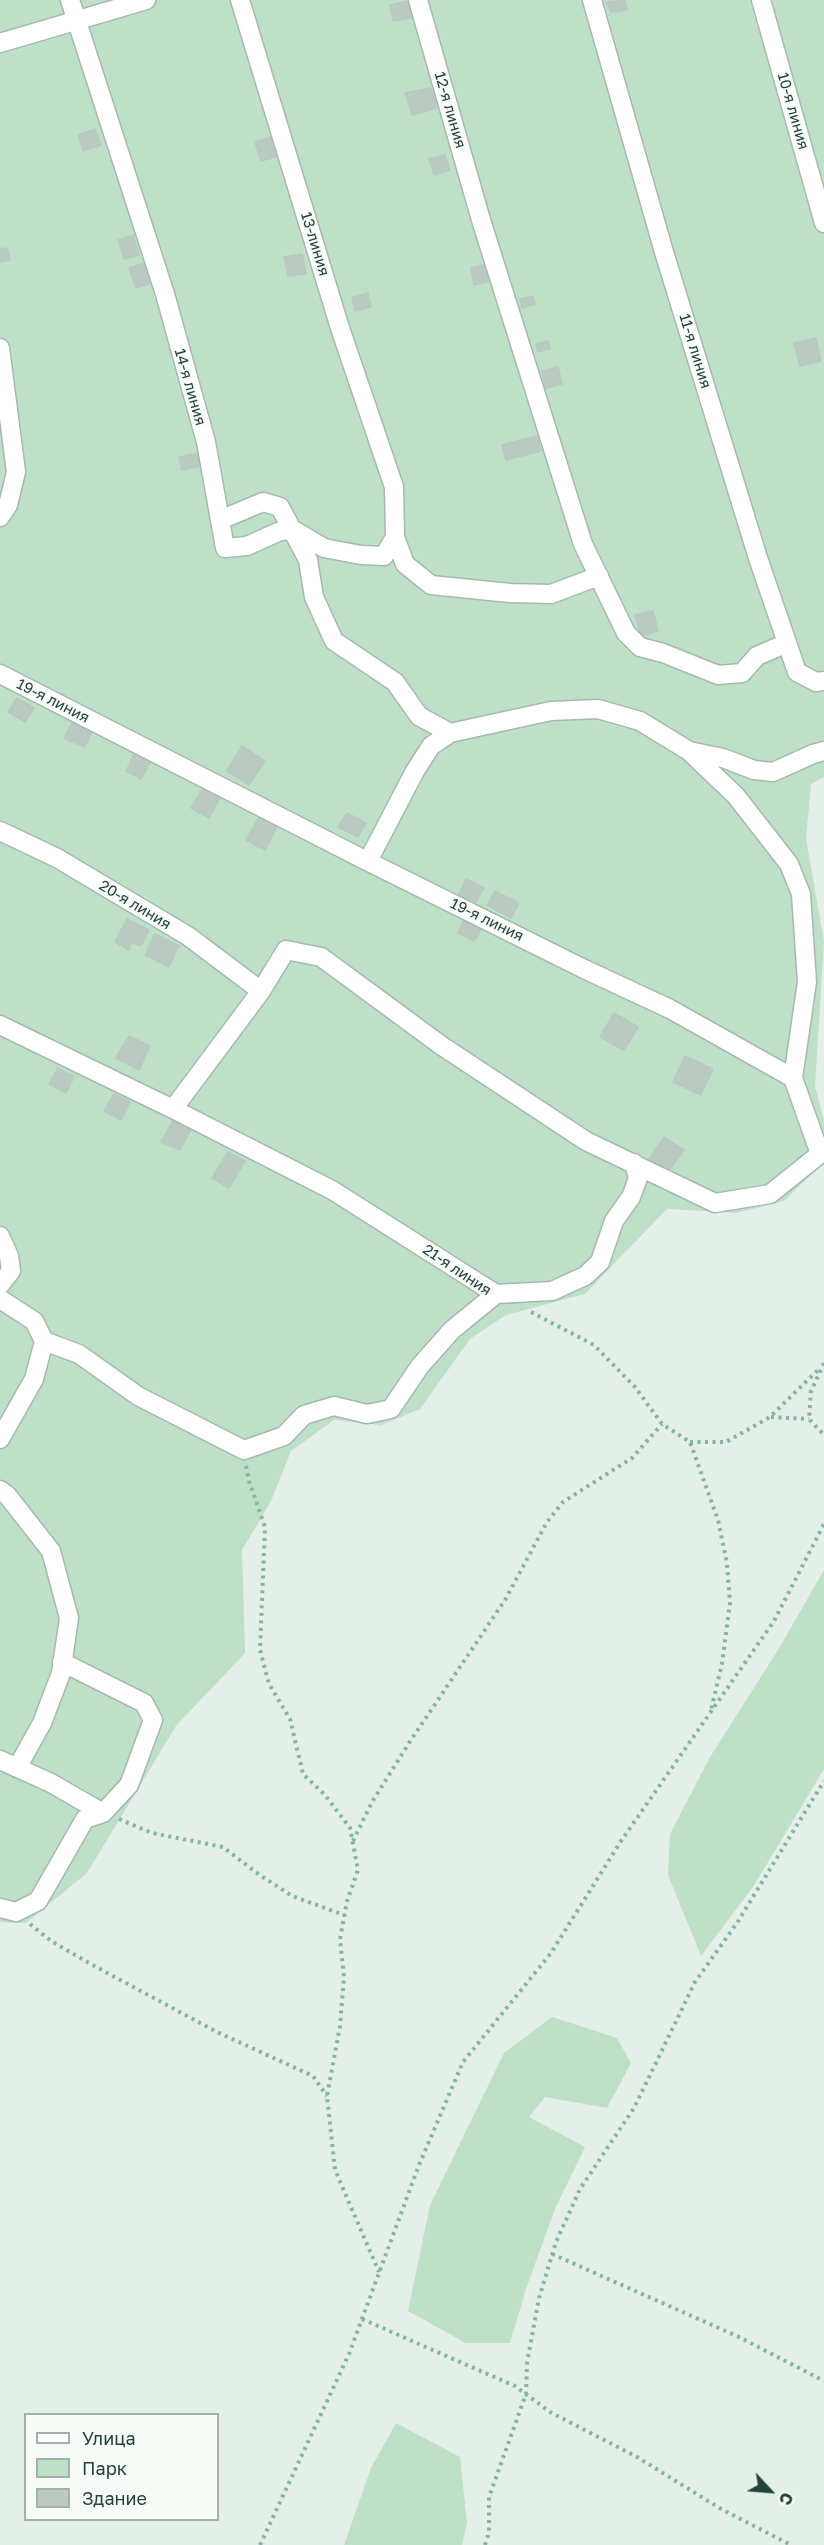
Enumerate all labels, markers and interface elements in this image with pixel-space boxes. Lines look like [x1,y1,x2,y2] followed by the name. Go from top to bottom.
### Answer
[430,70,470,150] street label: 12-я линия
[773,70,813,152] street label: 10-я линия
[297,210,333,278] street label: 13-линия
[675,311,715,391] street label: 11-я линия
[170,346,210,428] street label: 14-я линия
[14,675,92,727] street label: 19-я линия
[96,876,174,934] street label: 20-я линия
[447,895,527,945] street label: 19-я линия
[419,1241,495,1299] street label: 21-я линия
[24,2413,219,2521] legend
[82,2427,136,2449] text: Улица
[82,2457,127,2479] text: Парк
[740,2461,800,2521] north arrow
[82,2487,147,2509] text: Здание
[775,2489,798,2508] text: С

